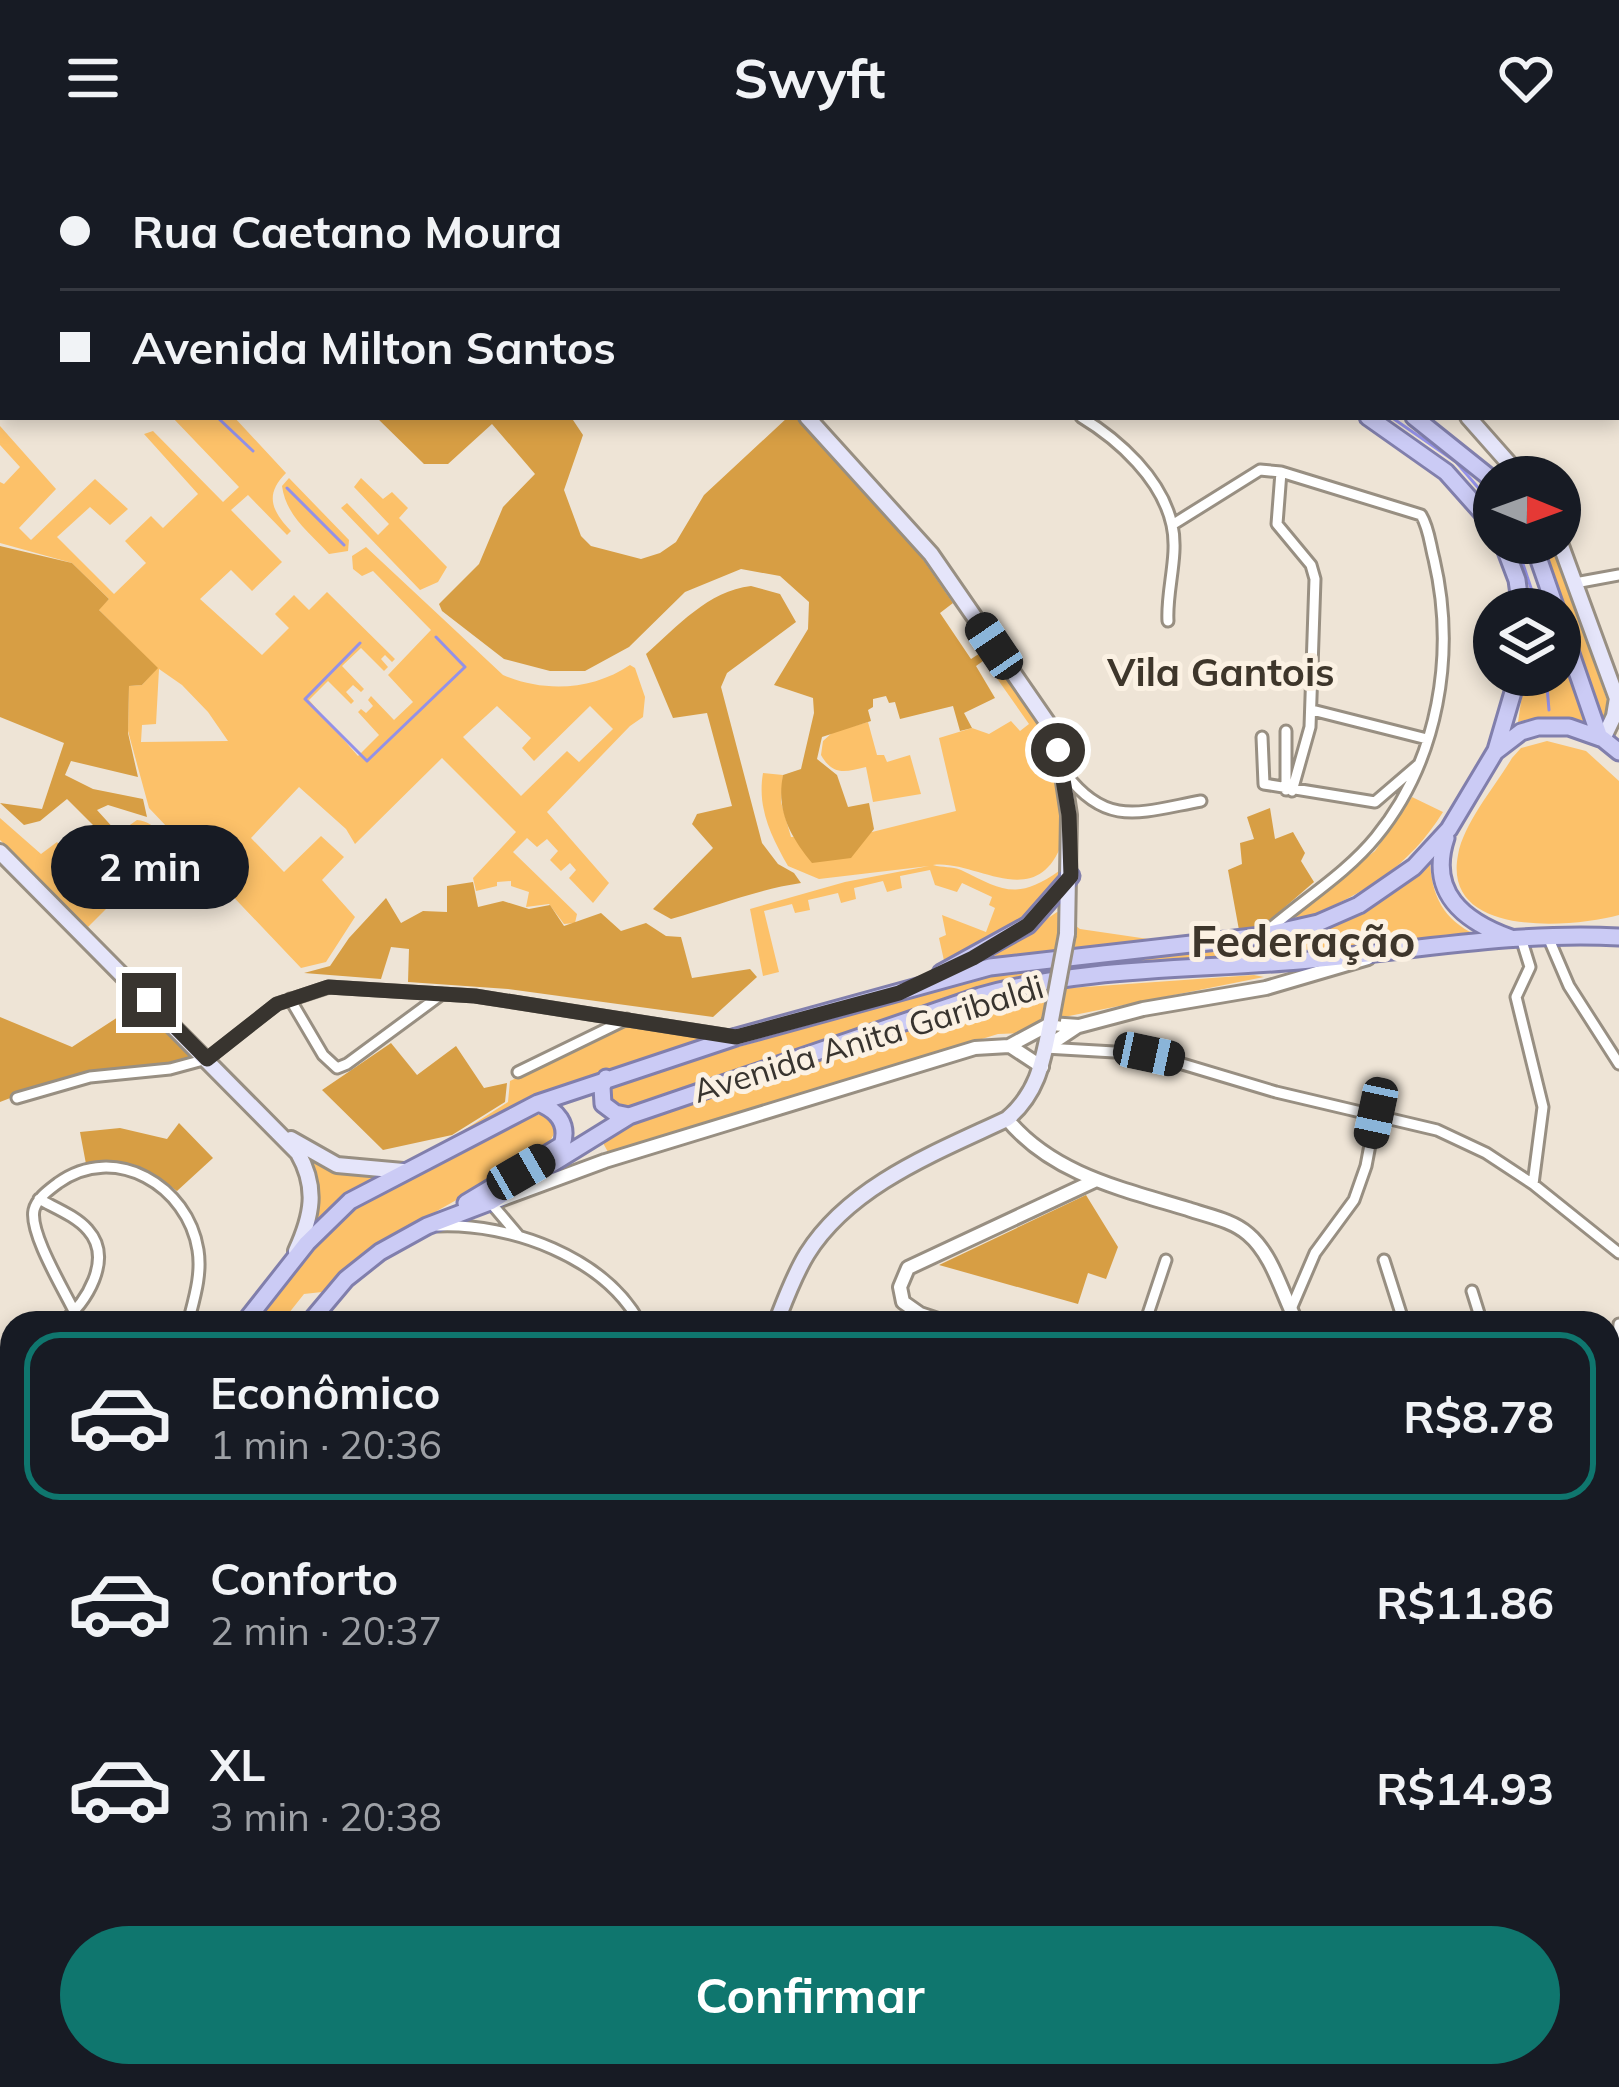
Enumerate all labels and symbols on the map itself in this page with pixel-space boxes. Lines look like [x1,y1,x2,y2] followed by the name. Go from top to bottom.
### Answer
[1473,456,1581,564] north arrow
[959,606,1029,686] car
[1106,647,1335,696] district label: Vila Gantois
[1031,723,1085,777] route start
[50,826,248,910] callout: 2 min
[1191,912,1415,968] district label: Federação
[688,965,1048,1111] street label: Avenida Anita Garibaldi
[122,973,176,1027] route end
[1110,1029,1188,1079] car
[1351,1074,1401,1152] car
[481,1138,561,1206] car

